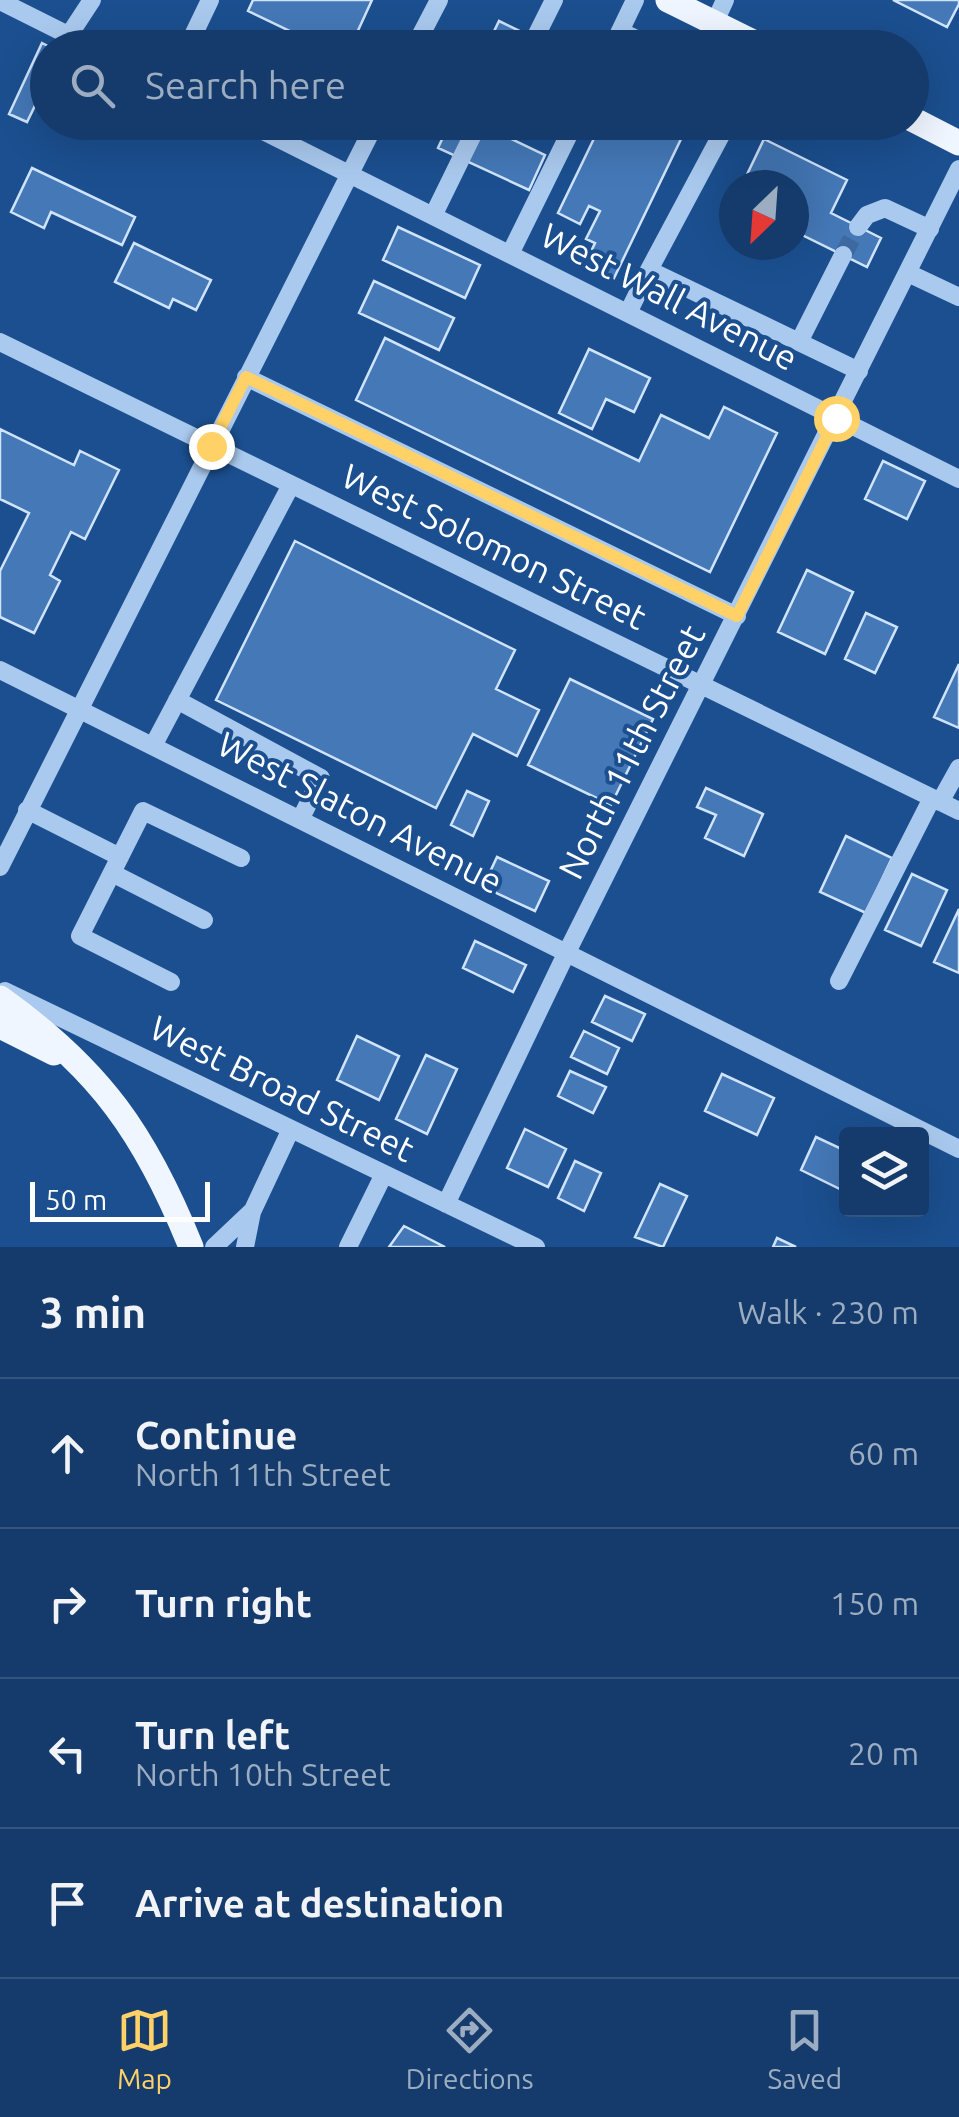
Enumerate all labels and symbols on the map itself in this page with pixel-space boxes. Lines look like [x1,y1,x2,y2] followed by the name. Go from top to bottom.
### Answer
[719,170,809,260] north arrow
[535,214,804,378] street label: West Wall Avenue
[814,396,860,442] route start
[189,424,235,470] route end
[336,455,653,637] street label: West Solomon Street
[550,618,712,885] street label: North 11th Street
[212,723,509,901] street label: West Slaton Avenue
[144,1007,421,1169] street label: West Broad Street
[30,1177,210,1222] scale bar

